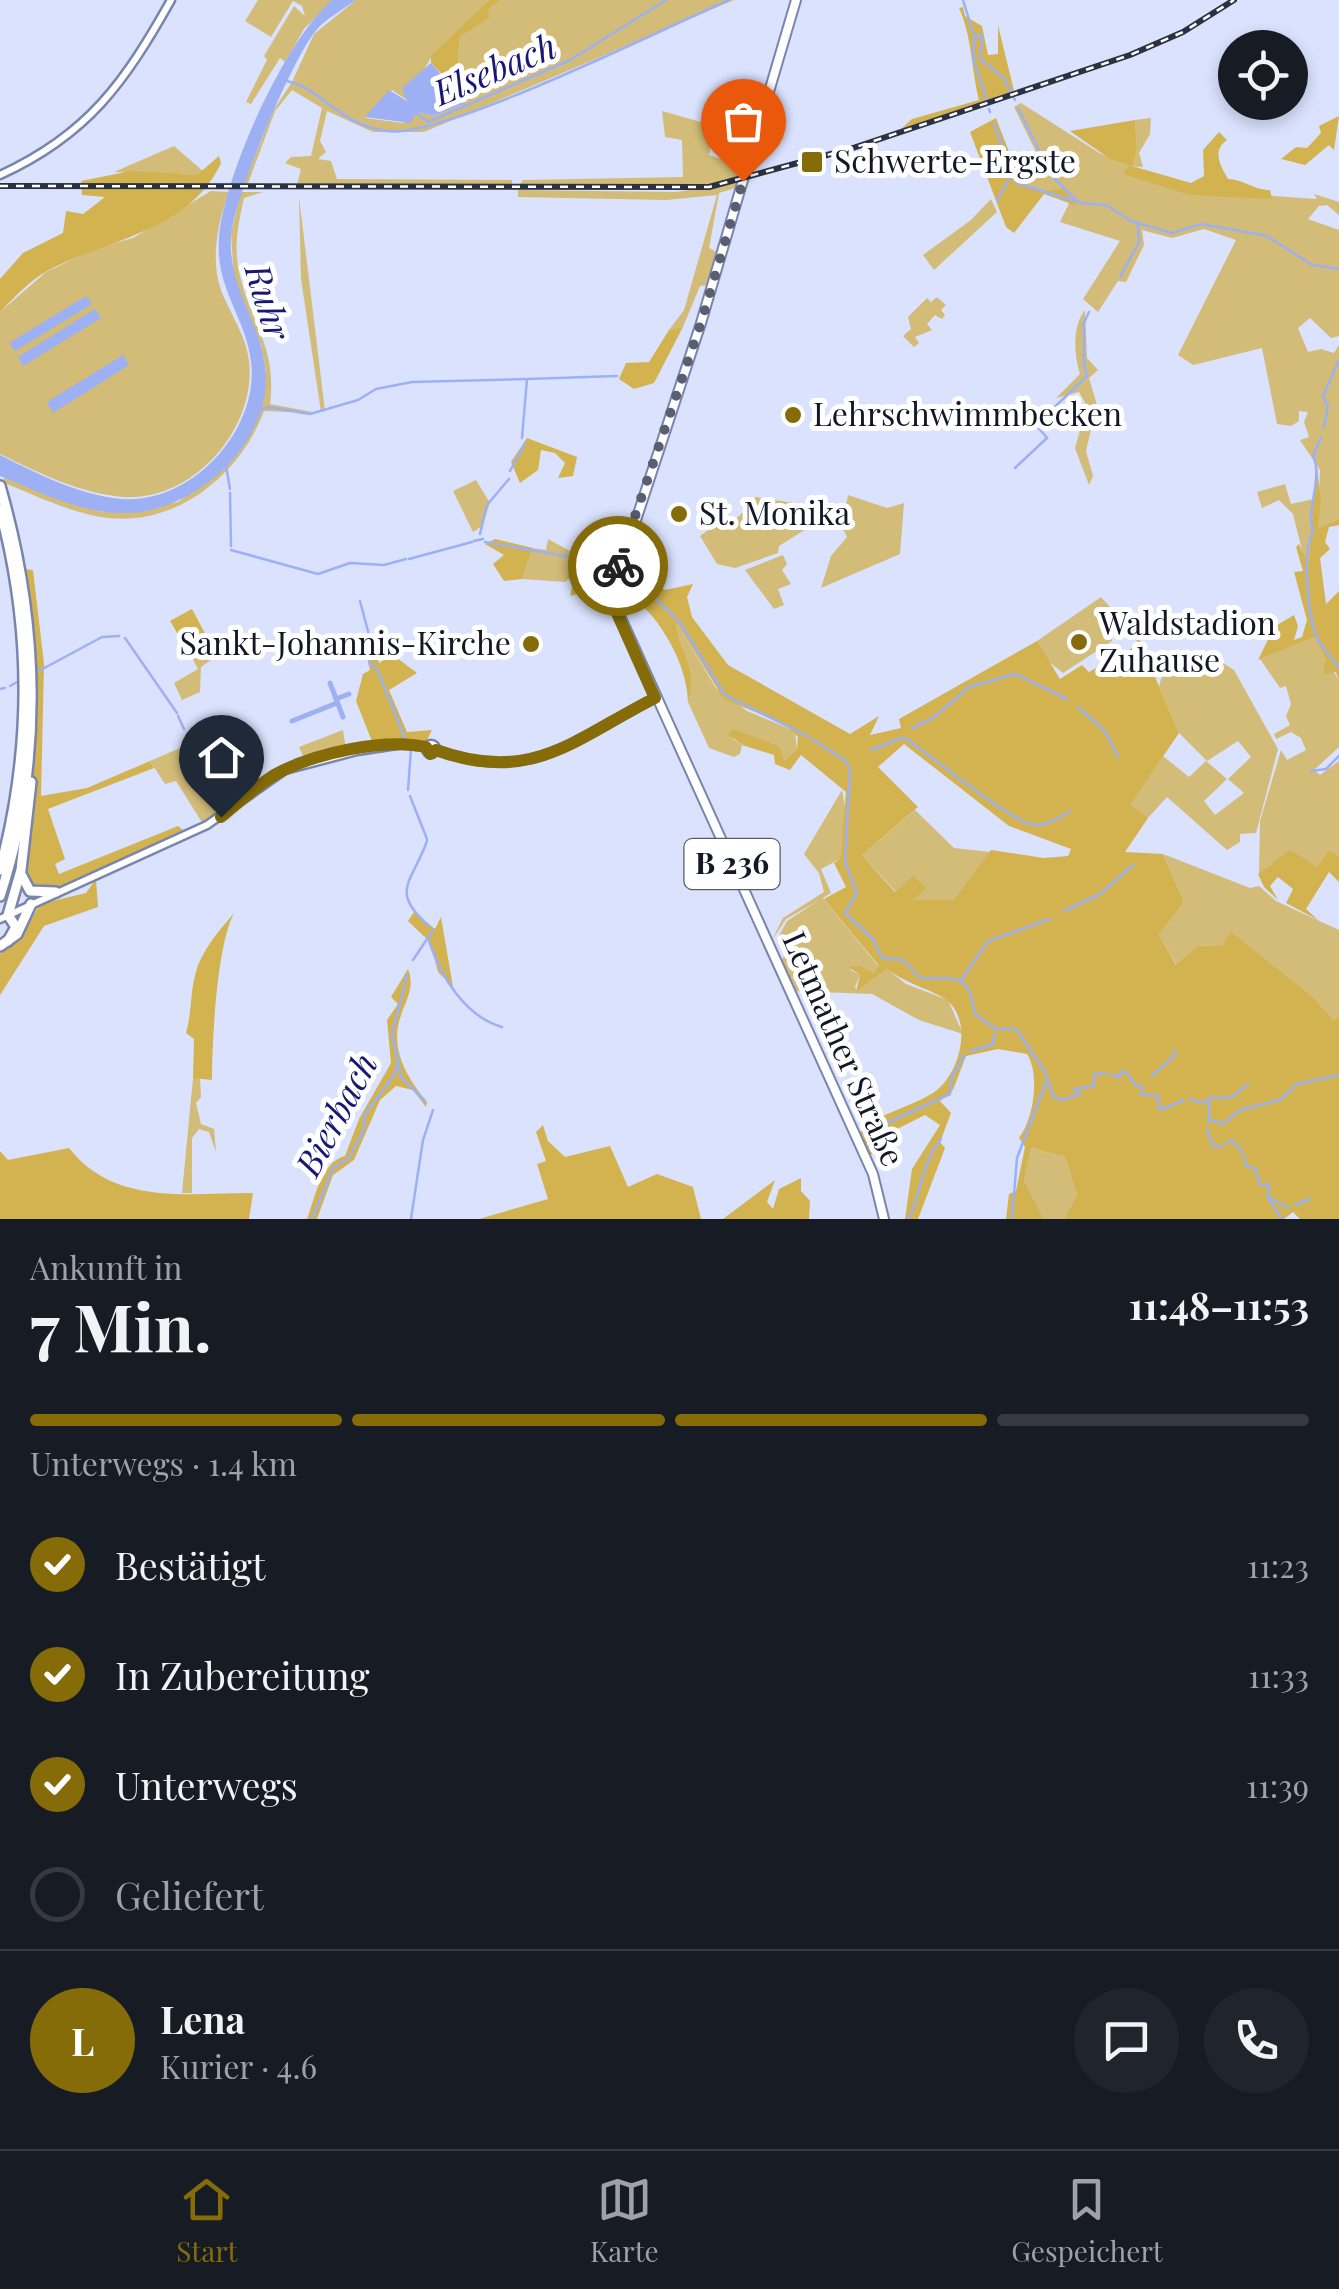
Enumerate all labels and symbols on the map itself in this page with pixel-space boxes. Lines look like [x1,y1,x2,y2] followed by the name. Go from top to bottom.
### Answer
[424,21,563,115] water label: Elsebach
[701,79,786,182] pin
[834,138,1076,181] place label: Schwerte-Ergste
[799,149,825,175] marker: Schwerte-Ergste
[235,256,303,346] water label: Ruhr
[813,391,1122,434] place label: Lehrschwimmbecken
[782,404,804,426] marker: Lehrschwimmbecken
[699,490,850,533] place label: St. Monika
[668,503,690,525] marker: St. Monika
[568,516,668,616] courier
[1098,600,1276,680] place label: Waldstadion Zuhause
[180,620,511,663] place label: Sankt-Johannis-Kirche
[1068,631,1090,653] marker: Waldstadion Zuhause
[520,633,542,655] marker: Sankt-Johannis-Kirche
[179,715,264,818] pin
[684,839,780,889] road number: B 236
[774,924,916,1172] street label: Letmather Straße
[282,1044,387,1185] water label: Bierbach

